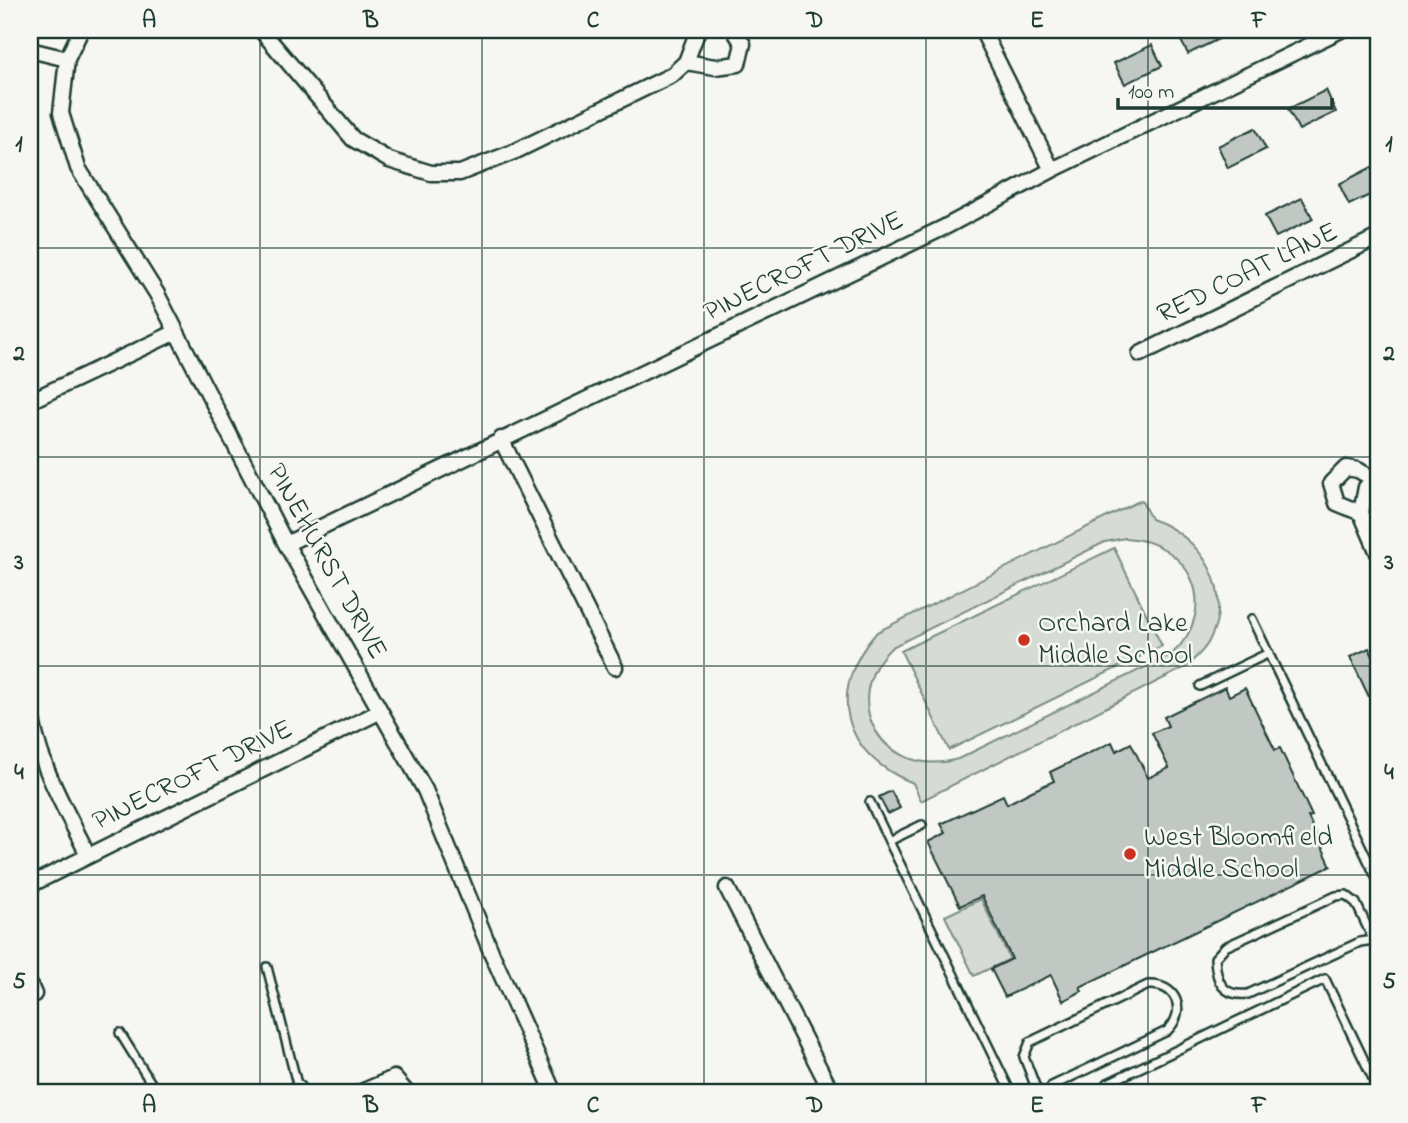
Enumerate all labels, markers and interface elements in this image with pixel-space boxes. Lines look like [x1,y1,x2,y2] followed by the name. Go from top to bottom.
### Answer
[142,5,156,38] text: A
[362,5,379,38] text: B
[587,5,600,38] text: C
[806,5,823,38] text: D
[1030,5,1044,38] text: E
[1251,5,1267,38] text: F
[1118,66,1331,110] scale bar
[1128,78,1174,108] text: 100 m
[15,129,23,162] text: 1
[1385,129,1393,162] text: 1
[697,201,911,333] street label: PINECROFT DRIVE
[1151,212,1345,336] street label: RED COAT LANE
[12,338,25,371] text: 2
[1382,338,1395,371] text: 2
[255,457,397,667] street label: PINEHURST DRIVE
[13,547,24,580] text: 3
[1383,547,1394,580] text: 3
[1038,604,1192,677] place label: Orchard Lake Middle School
[1016,632,1032,648] marker: Orchard Lake Middle School
[86,710,300,842] street label: PINECROFT DRIVE
[14,757,24,790] text: 4
[1384,757,1394,790] text: 4
[1144,818,1333,891] place label: West Bloomfield Middle School
[1122,846,1138,862] marker: West Bloomfield Middle School
[12,966,26,999] text: 5
[1382,966,1396,999] text: 5
[142,1090,156,1123] text: A
[362,1090,379,1123] text: B
[587,1090,600,1123] text: C
[806,1090,823,1123] text: D
[1030,1090,1044,1123] text: E
[1251,1090,1267,1123] text: F

